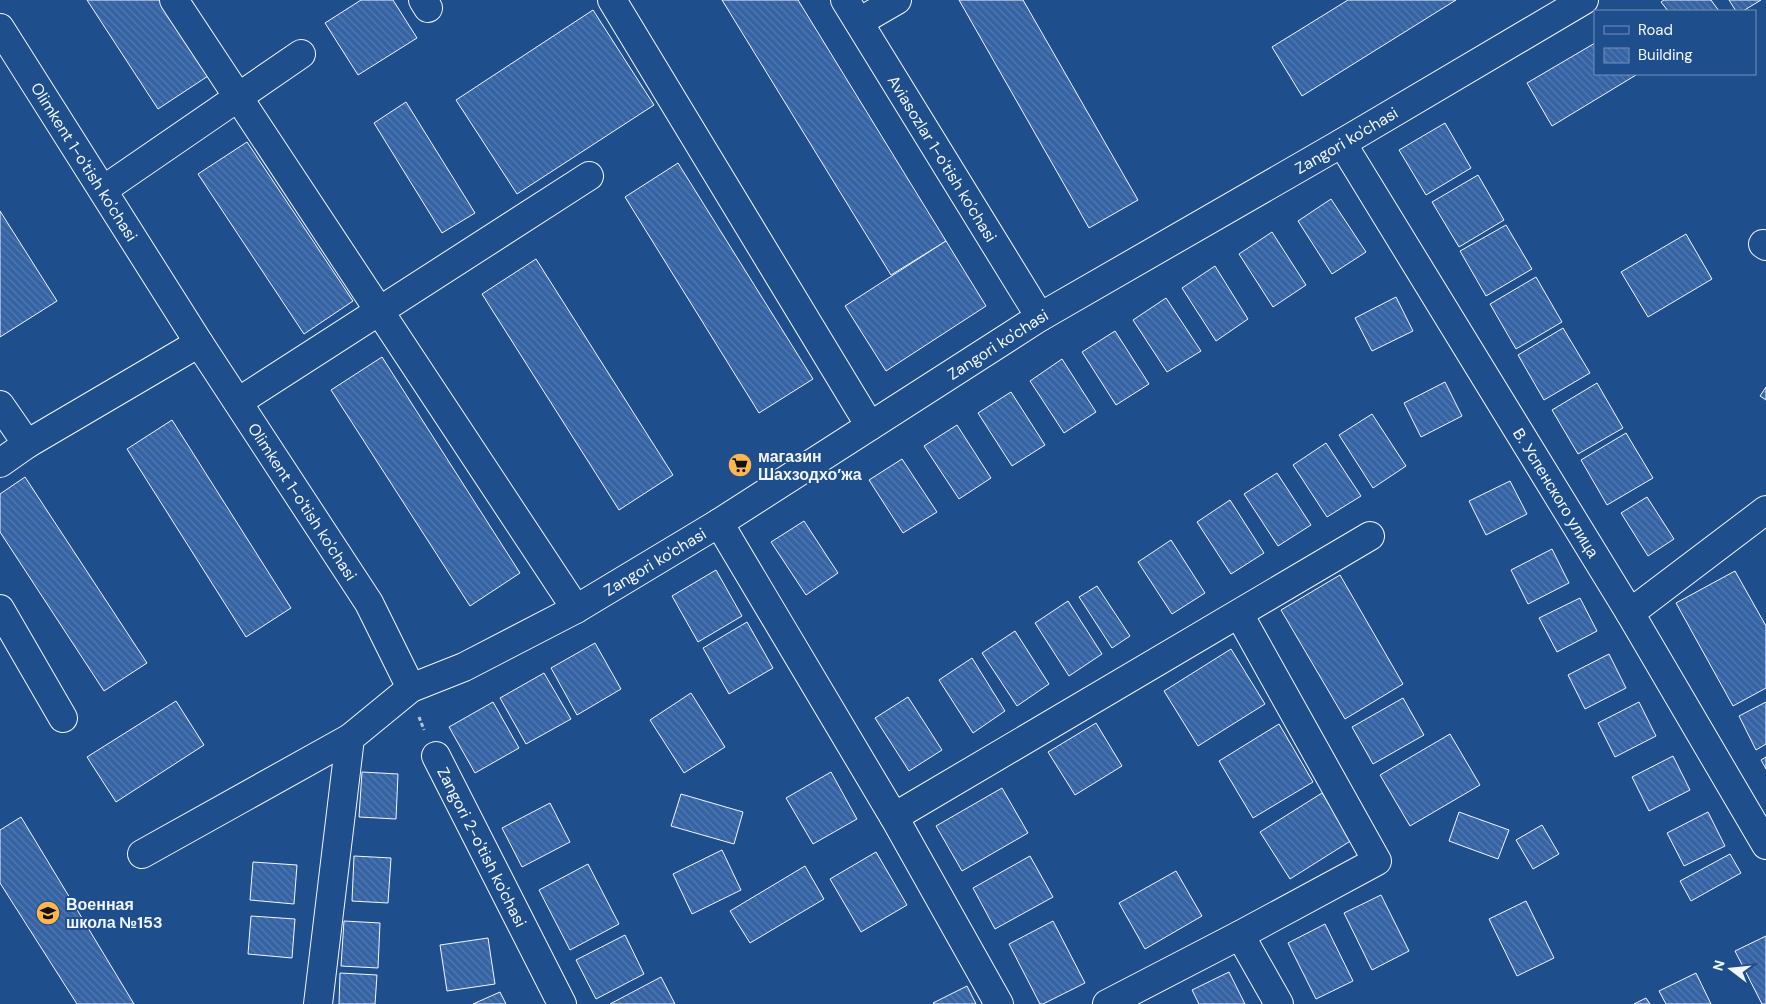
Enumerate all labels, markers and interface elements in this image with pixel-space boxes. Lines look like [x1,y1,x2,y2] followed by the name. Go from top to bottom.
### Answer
[1594,10,1756,75] legend
[1638,20,1673,40] text: Road
[1638,45,1693,65] text: Building
[883,71,1002,246] street label: Aviasozlar 1-o'tish ko'chasi
[26,78,142,245] street label: Olimkent 1-o'tish ko'chasi
[1291,102,1402,178] street label: Zangori ko'chasi
[943,304,1052,384] street label: Zangori ko'chasi
[243,419,362,584] street label: Olimkent 1-o'tish ko'chasi
[1508,424,1604,561] street label: В. Успенского улица
[758,446,862,485] place label: магазин Шахзодхо’жа
[727,452,753,478] supermarket icon: магазин Шахзодхо’жа
[600,523,710,600] street label: Zangori ko'chasi
[433,763,532,930] street label: Zangori 2-o'tish ko'chasi
[66,894,163,933] place label: Военная школа №153
[35,900,61,926] school or university icon: Военная школа №153
[1706,944,1756,994] north arrow
[1708,958,1729,973] text: N

